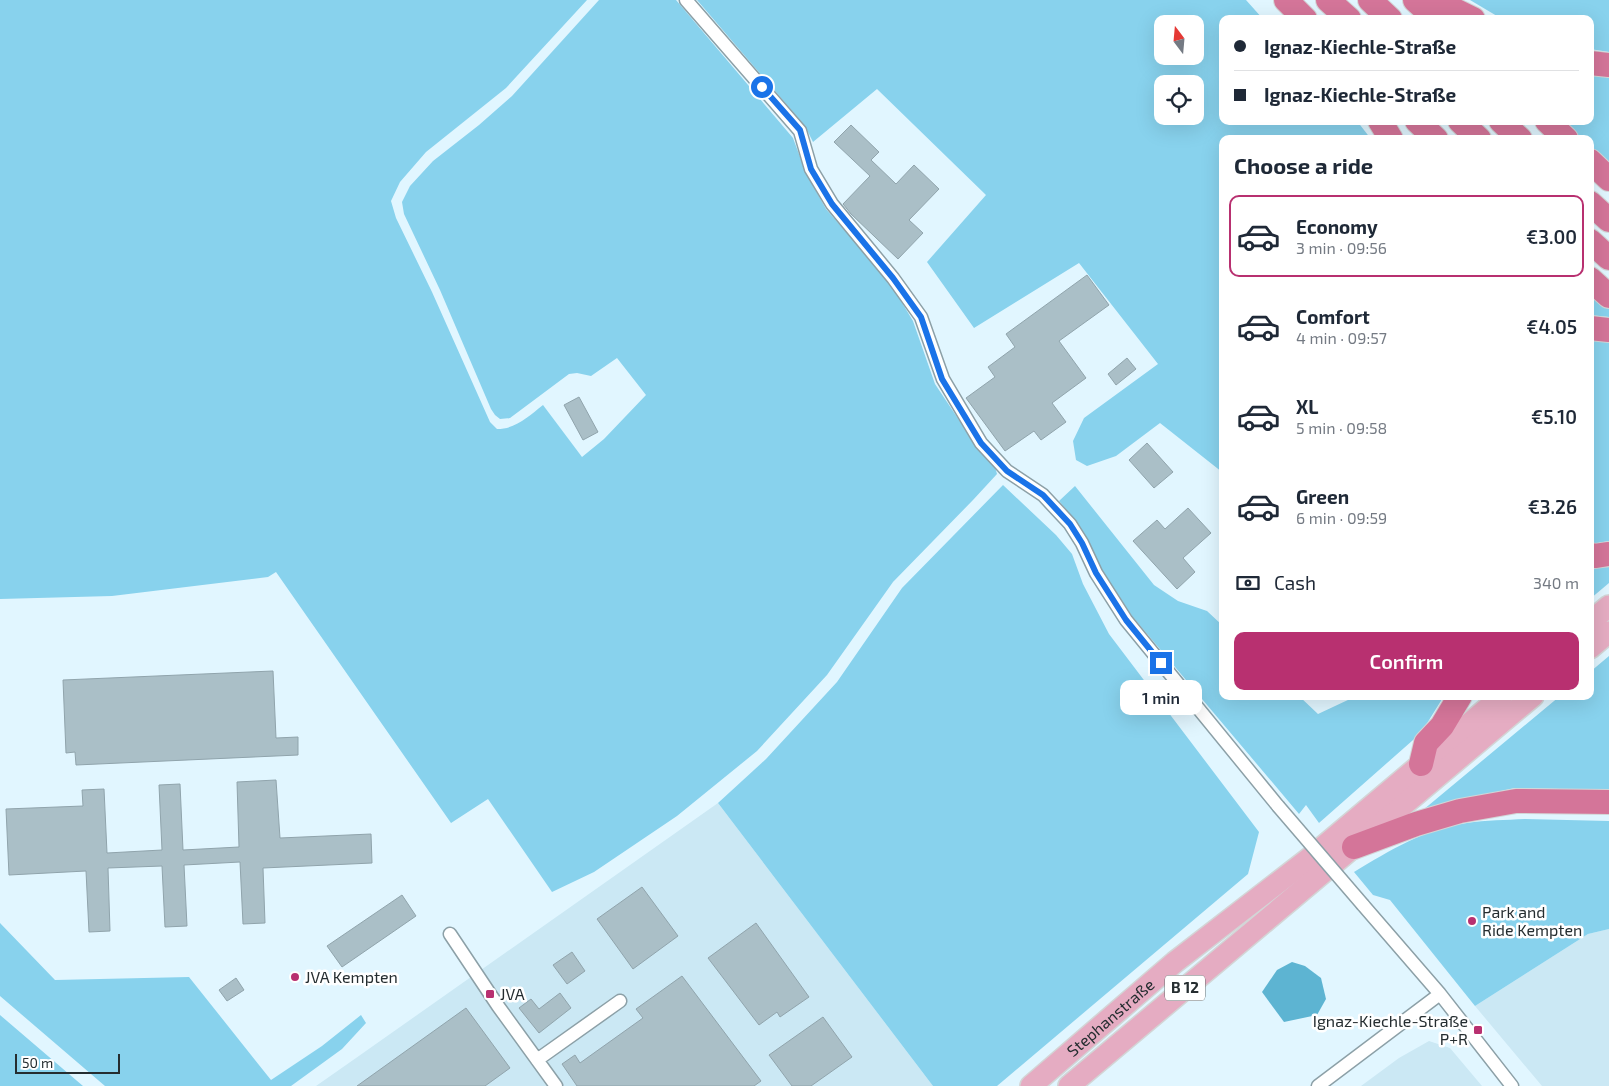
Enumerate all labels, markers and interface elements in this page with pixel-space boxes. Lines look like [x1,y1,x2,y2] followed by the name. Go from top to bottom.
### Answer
[1154,15,1204,65] north arrow
[1154,15,1204,125] map controls
[1264,35,1456,58] text: Ignaz-Kiechle-Straße
[1154,75,1204,125] button: locate
[751,76,773,98] route start
[1264,83,1456,106] text: Ignaz-Kiechle-Straße
[1234,152,1373,178] text: Choose a ride
[1236,214,1281,259] icon: car
[1296,215,1378,238] text: Economy
[1526,225,1577,248] text: €3.00
[1296,238,1387,257] text: 3 min · 09:56
[1236,304,1281,349] icon: car
[1296,305,1370,328] text: Comfort
[1526,315,1577,338] text: €4.05
[1296,328,1387,347] text: 4 min · 09:57
[1236,394,1281,439] icon: car
[1296,395,1318,418] text: XL
[1531,405,1577,428] text: €5.10
[1296,418,1387,437] text: 5 min · 09:58
[1236,484,1281,529] icon: car
[1296,485,1349,508] text: Green
[1528,495,1577,518] text: €3.26
[1296,508,1387,527] text: 6 min · 09:59
[1234,569,1262,597] icon: cash
[1274,571,1316,594] text: Cash
[1533,573,1579,592] text: 340 m
[1234,632,1579,690] button: Confirm
[1150,652,1172,674] route end
[1120,680,1202,716] callout: 1 min
[1142,688,1180,707] text: 1 min
[1482,902,1582,939] place label: Park and Ride Kempten
[1466,915,1478,927] marker: Park and Ride Kempten
[305,967,398,986] place label: JVA Kempten
[289,971,301,983] marker: JVA Kempten
[1063,974,1158,1060] street label: Stephanstraße
[1165,976,1205,1000] road number: B 12
[500,984,525,1003] place label: JVA
[484,988,496,1000] marker: JVA
[1313,1011,1468,1048] place label: Ignaz-Kiechle-Straße P+R
[1472,1024,1484,1036] marker: Ignaz-Kiechle-Straße P+R
[15,1051,120,1074] scale bar
[22,1054,53,1071] text: 50 m

